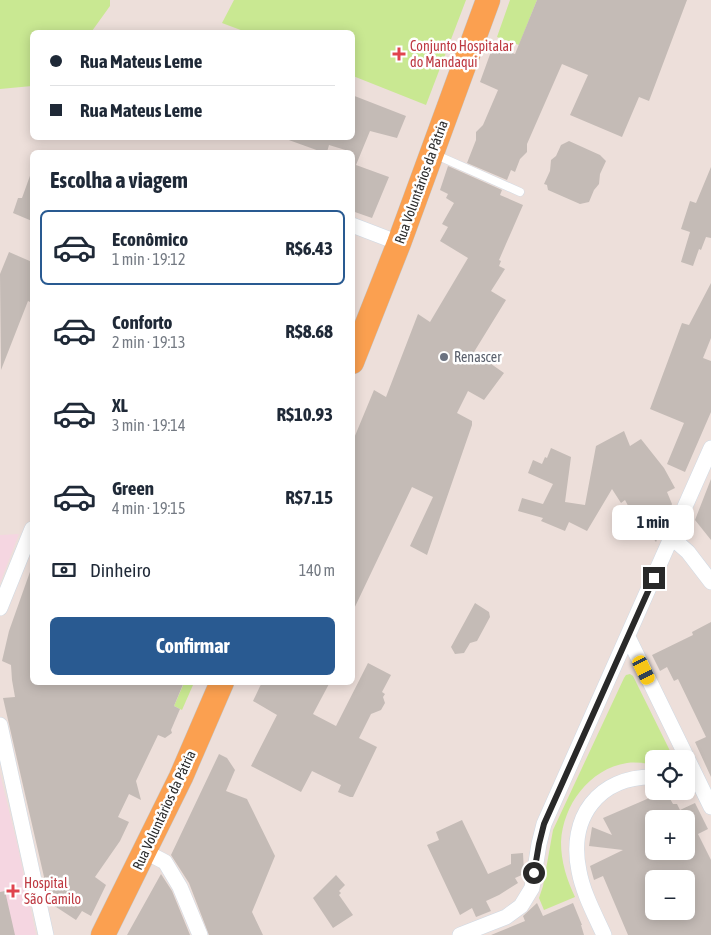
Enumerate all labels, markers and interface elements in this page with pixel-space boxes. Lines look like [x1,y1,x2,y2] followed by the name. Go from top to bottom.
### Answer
[410,38,514,70] place label: Conjunto Hospitalar do Mandaqui
[392,47,406,61] marker: Conjunto Hospitalar do Mandaqui
[80,50,202,72] text: Rua Mateus Leme
[80,99,202,121] text: Rua Mateus Leme
[391,118,451,246] street label: Rua Voluntários da Pátria
[50,167,188,193] text: Escolha a viagem
[52,225,97,270] icon: car
[112,228,188,250] text: Econômico
[285,237,333,259] text: R$6.43
[112,250,185,268] text: 1 min · 19:12
[52,308,97,353] icon: car
[112,311,173,333] text: Conforto
[285,320,333,342] text: R$8.68
[112,333,185,351] text: 2 min · 19:13
[454,349,502,365] place label: Renascer
[438,351,450,363] marker: Renascer
[52,391,97,436] icon: car
[112,394,128,416] text: XL
[276,403,333,425] text: R$10.93
[112,416,185,434] text: 3 min · 19:14
[52,474,97,519] icon: car
[112,477,154,499] text: Green
[285,486,333,508] text: R$7.15
[112,499,185,517] text: 4 min · 19:15
[613,506,695,540] callout: 1 min
[637,513,669,531] text: 1 min
[50,556,78,584] icon: cash
[90,559,151,581] text: Dinheiro
[299,561,335,579] text: 140 m
[643,567,665,589] route end
[50,617,335,675] button: Confirmar
[630,653,657,687] car
[129,748,199,872] street label: Rua Voluntários da Pátria
[645,750,695,920] map controls
[645,750,695,800] button: locate
[645,810,695,860] button: +
[523,862,545,884] route start
[645,870,695,920] button: −
[24,875,81,907] place label: Hospital São Camilo
[6,884,20,898] marker: Hospital São Camilo

